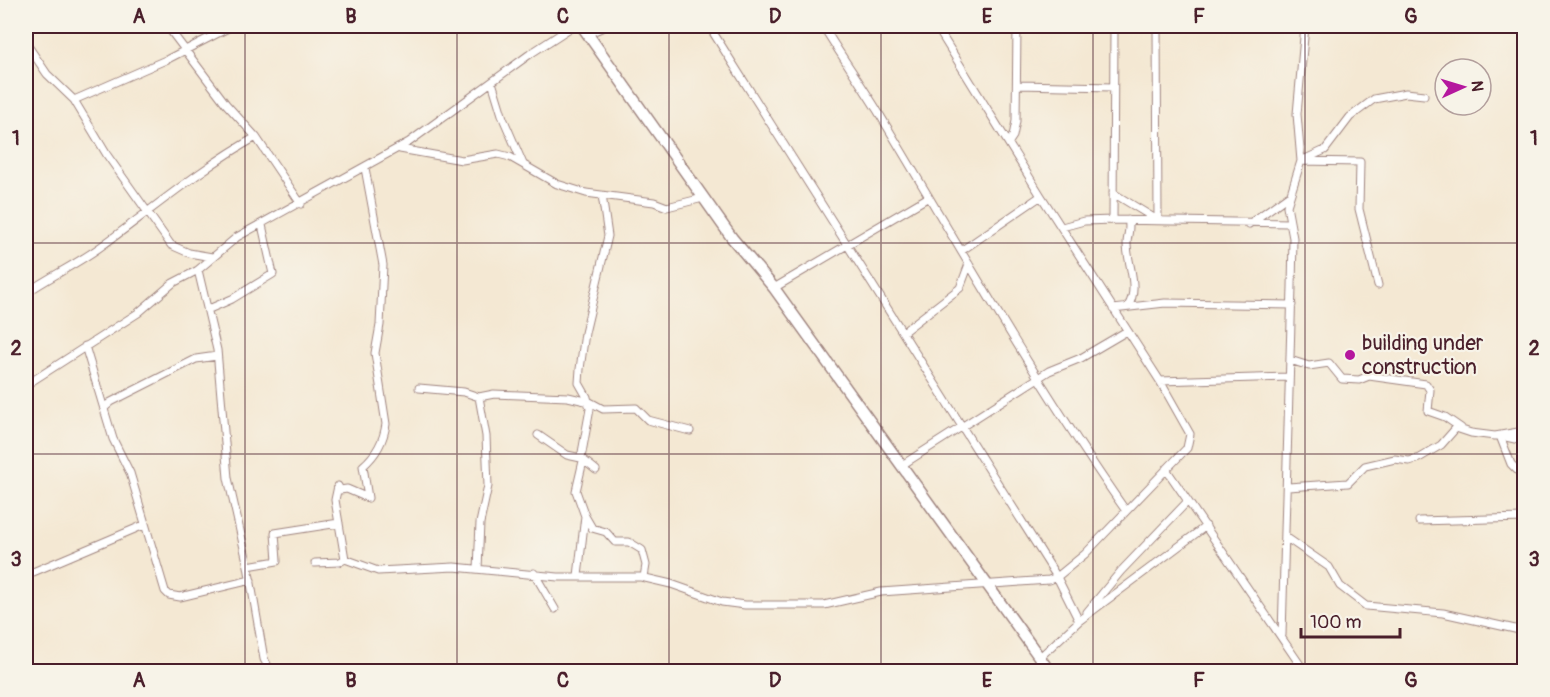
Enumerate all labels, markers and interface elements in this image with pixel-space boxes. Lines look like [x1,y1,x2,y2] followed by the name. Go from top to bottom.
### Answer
[133,4,146,29] text: A
[345,4,357,29] text: B
[557,4,569,29] text: C
[769,4,782,29] text: D
[982,4,993,29] text: E
[1193,4,1205,29] text: F
[1404,4,1418,29] text: G
[1433,57,1493,117] north arrow
[1467,80,1487,92] text: N
[12,126,20,151] text: 1
[1530,126,1538,151] text: 1
[1362,330,1484,381] place label: building under construction
[10,336,22,361] text: 2
[1528,336,1540,361] text: 2
[1343,348,1357,362] marker: building under construction
[10,547,22,572] text: 3
[1528,547,1540,572] text: 3
[1301,601,1400,639] scale bar
[1310,611,1362,634] text: 100 m
[133,668,146,693] text: A
[345,668,357,693] text: B
[557,668,569,693] text: C
[769,668,782,693] text: D
[982,668,993,693] text: E
[1193,668,1205,693] text: F
[1404,668,1418,693] text: G

